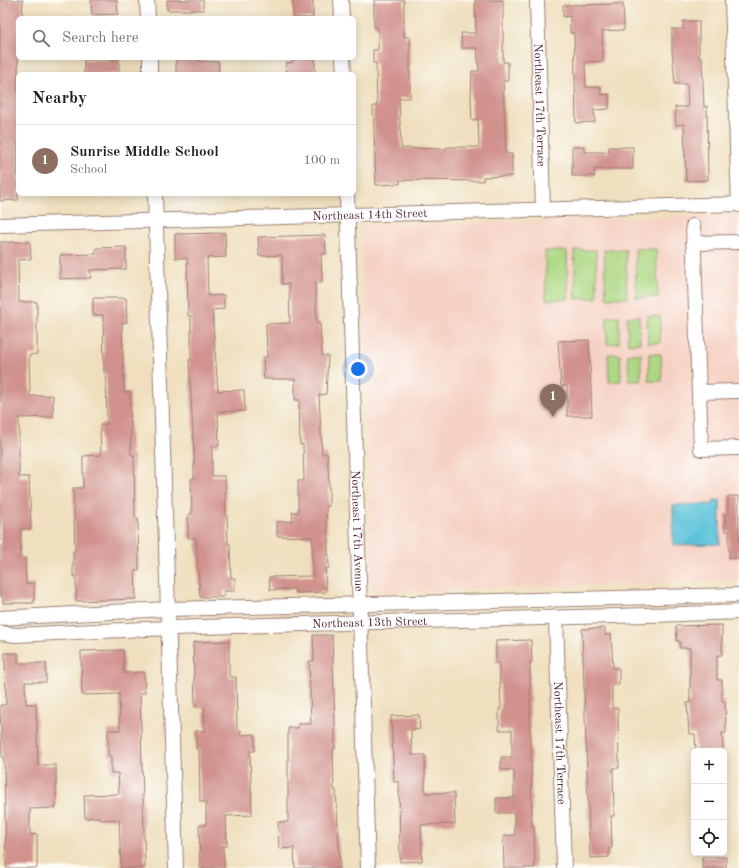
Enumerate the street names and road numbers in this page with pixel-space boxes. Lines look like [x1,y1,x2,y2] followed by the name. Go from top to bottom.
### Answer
[531,43,547,167] street label: Northeast 17th Terrace
[312,208,428,223] street label: Northeast 14th Street
[349,470,364,592] street label: Northeast 17th Avenue
[312,616,427,631] street label: Northeast 13th Street
[551,681,567,805] street label: Northeast 17th Terrace

